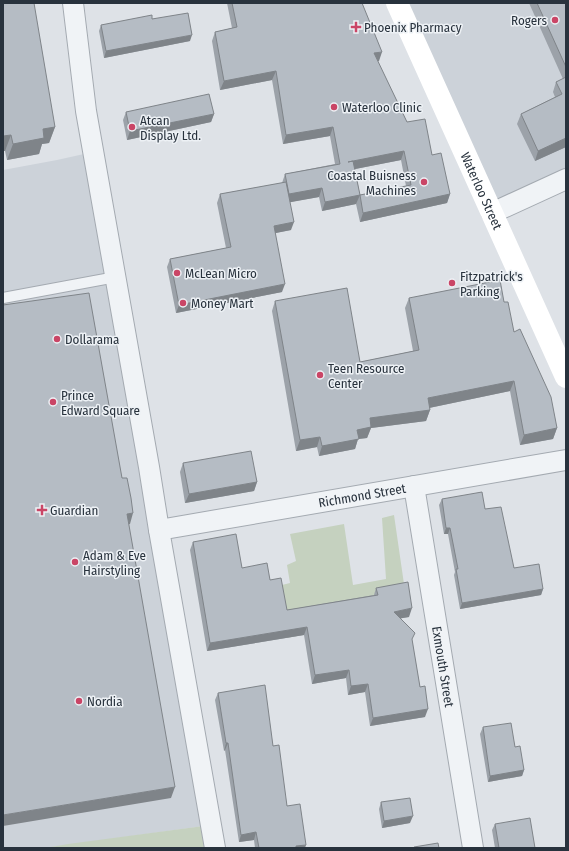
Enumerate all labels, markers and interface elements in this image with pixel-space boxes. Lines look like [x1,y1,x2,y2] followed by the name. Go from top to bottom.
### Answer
[511,13,547,28] place label: Rogers
[550,15,560,25] marker: Rogers
[364,20,462,35] place label: Phoenix Pharmacy
[351,22,361,32] marker: Phoenix Pharmacy
[342,100,422,115] place label: Waterloo Clinic
[329,102,339,112] marker: Waterloo Clinic
[140,113,201,143] place label: Atcan Display Ltd.
[127,122,137,132] marker: Atcan Display Ltd.
[458,150,506,232] street label: Waterloo Street
[327,168,416,198] place label: Coastal Buisness Machines
[419,177,429,187] marker: Coastal Buisness Machines
[185,266,257,281] place label: McLean Micro
[172,268,182,278] marker: McLean Micro
[460,269,523,299] place label: Fitzpatrick's Parking
[447,278,457,288] marker: Fitzpatrick's Parking
[191,296,254,311] place label: Money Mart
[178,298,188,308] marker: Money Mart
[65,332,119,347] place label: Dollarama
[52,334,62,344] marker: Dollarama
[328,361,404,391] place label: Teen Resource Center
[315,370,325,380] marker: Teen Resource Center
[61,388,140,418] place label: Prince Edward Square
[48,397,58,407] marker: Prince Edward Square
[317,480,408,510] street label: Richmond Street
[50,503,98,518] place label: Guardian
[37,505,47,515] marker: Guardian
[83,548,146,578] place label: Adam & Eve Hairstyling
[70,557,80,567] marker: Adam & Eve Hairstyling
[429,625,458,709] street label: Exmouth Street
[87,694,123,709] place label: Nordia
[74,696,84,706] marker: Nordia

